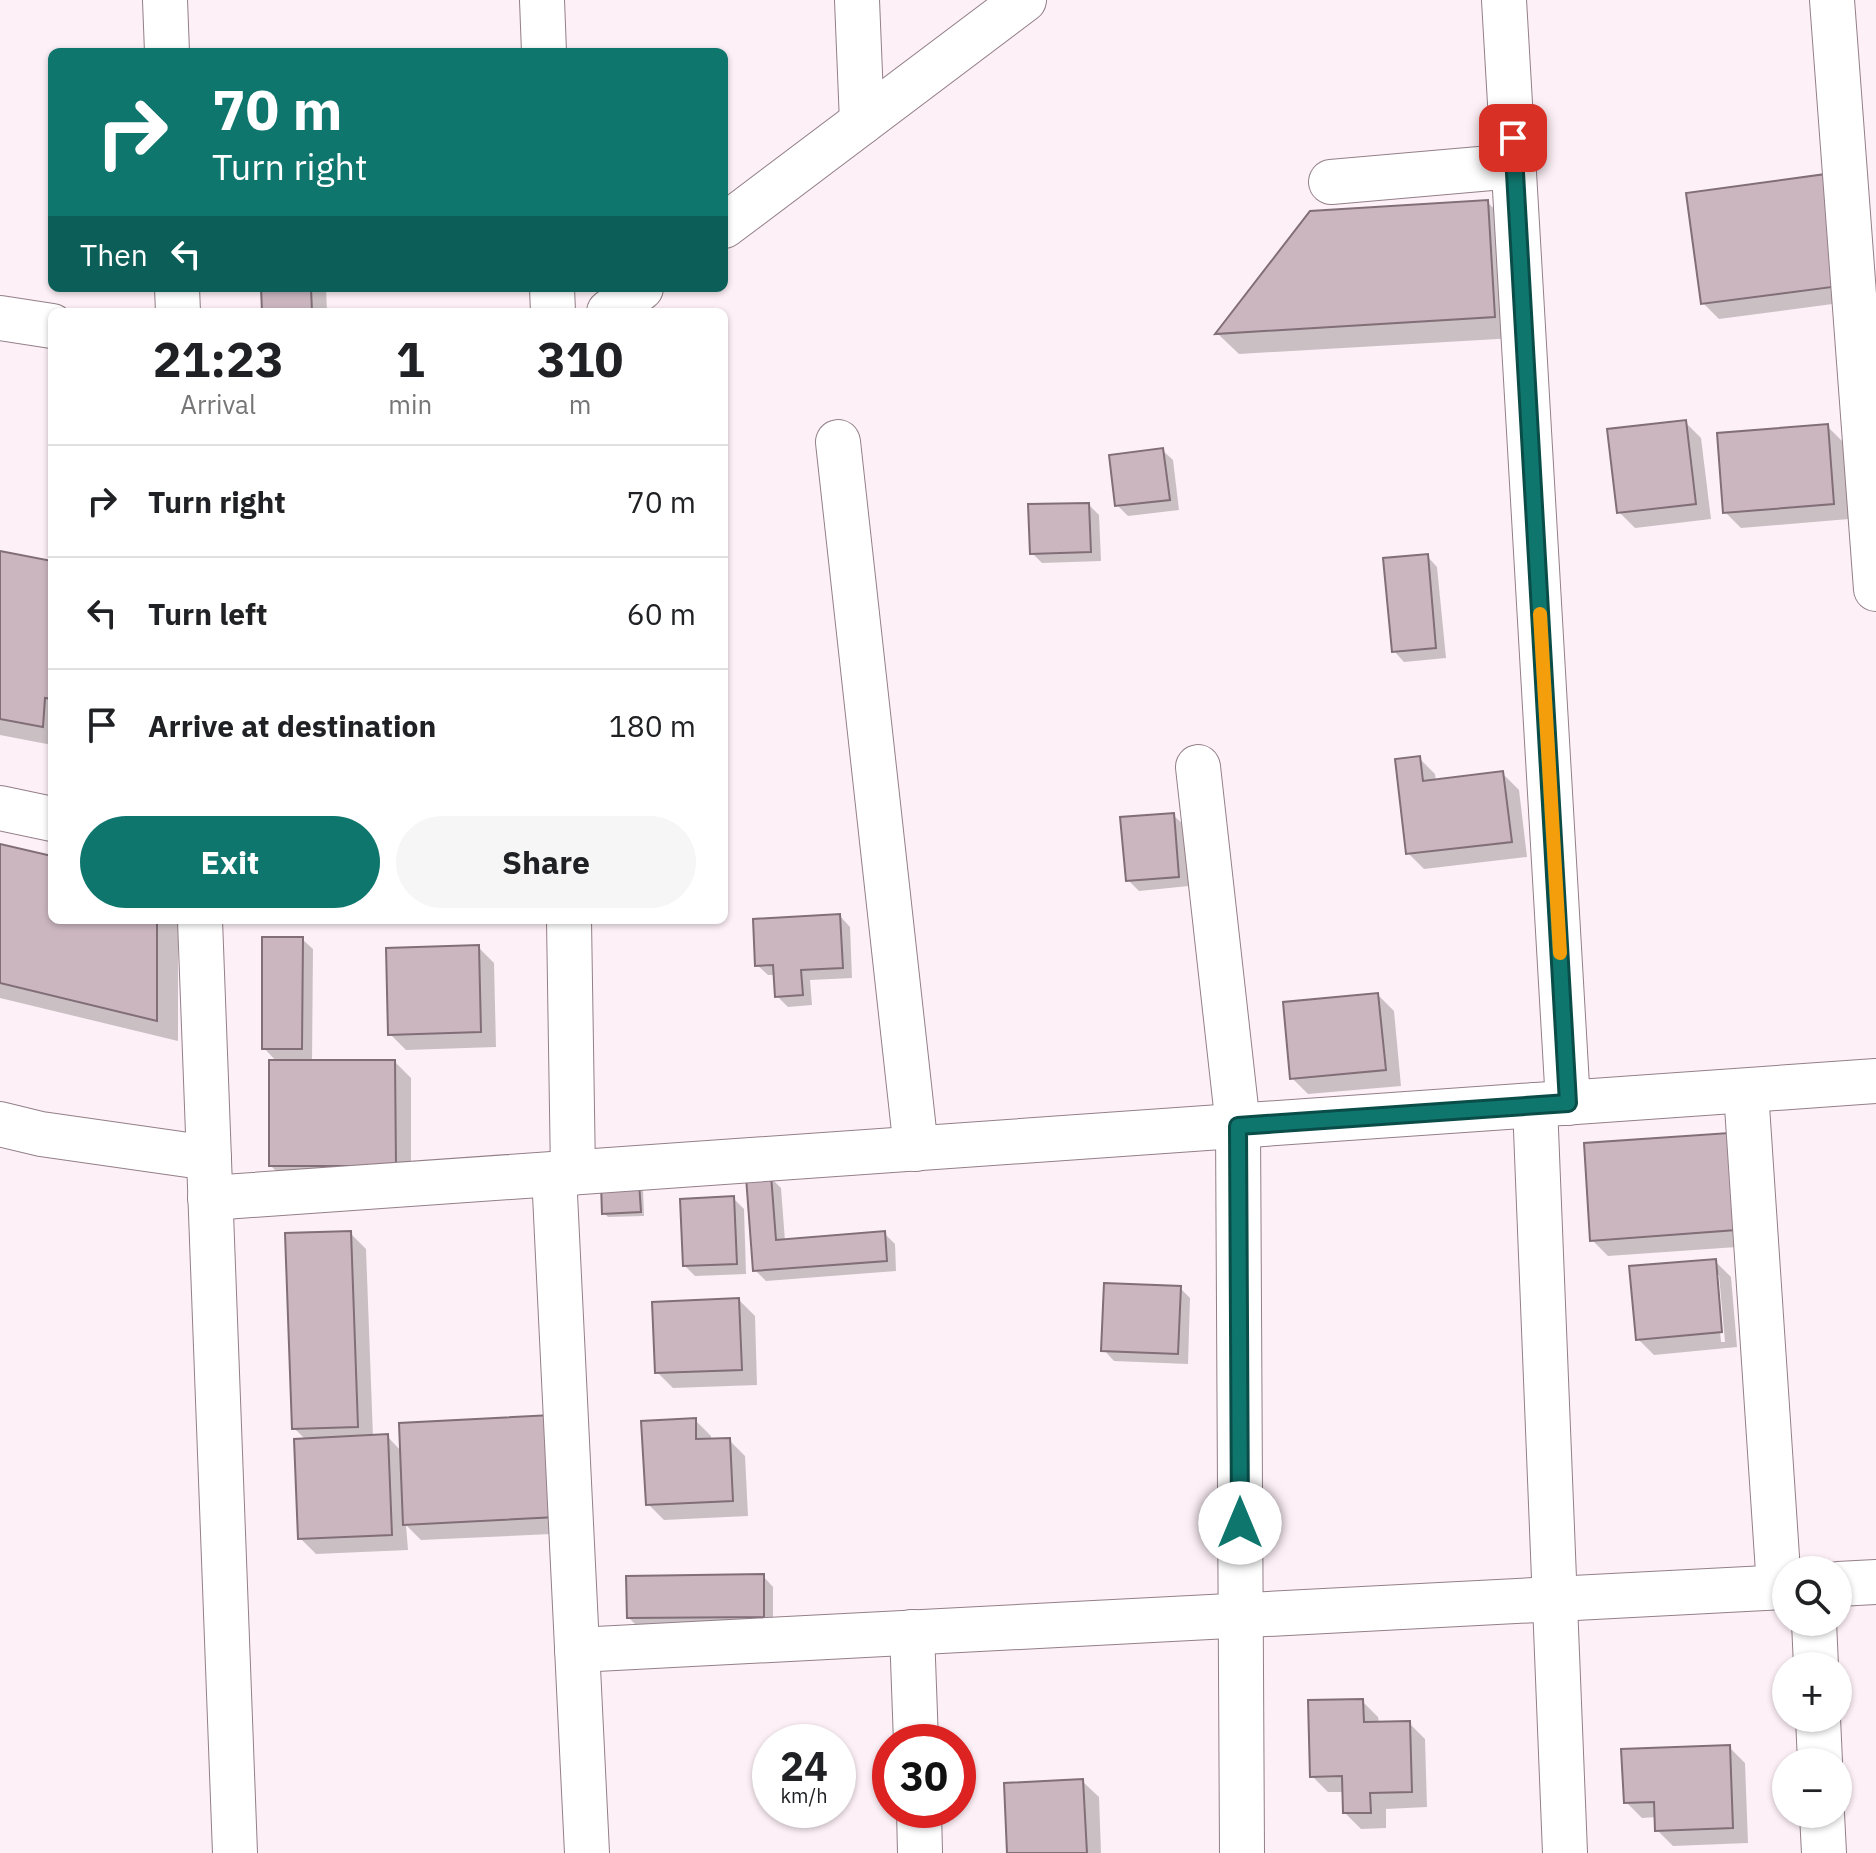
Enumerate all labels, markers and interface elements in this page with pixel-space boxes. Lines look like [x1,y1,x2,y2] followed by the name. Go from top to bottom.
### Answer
[212,73,342,145] text: 70 m
[80,80,184,184] icon: right
[1479,104,1547,172] pin
[1491,116,1535,160] icon: arrive
[212,143,368,190] text: Turn right
[164,232,208,276] icon: left
[80,235,148,274] text: Then
[153,328,284,390] text: 21:23
[396,328,425,390] text: 1
[537,328,623,390] text: 310
[180,387,256,421] text: Arrival
[388,387,432,421] text: min
[569,387,591,421] text: m
[80,479,124,523] icon: right
[148,482,286,521] text: Turn right
[627,482,696,521] text: 70 m
[80,591,124,635] icon: left
[148,594,267,633] text: Turn left
[627,594,696,633] text: 60 m
[80,703,124,747] icon: arrive
[148,706,436,745] text: Arrive at destination
[609,706,696,745] text: 180 m
[80,816,380,908] button: Exit
[396,816,696,908] button: Share
[1198,1481,1282,1565] position arrow
[1772,1556,1852,1828] map controls
[1772,1556,1852,1636] button: search
[1772,1652,1852,1732] button: +
[872,1724,976,1828] speed limit sign: 30
[780,1740,828,1792] text: 24
[1772,1748,1852,1828] button: −
[780,1782,828,1809] text: km/h

